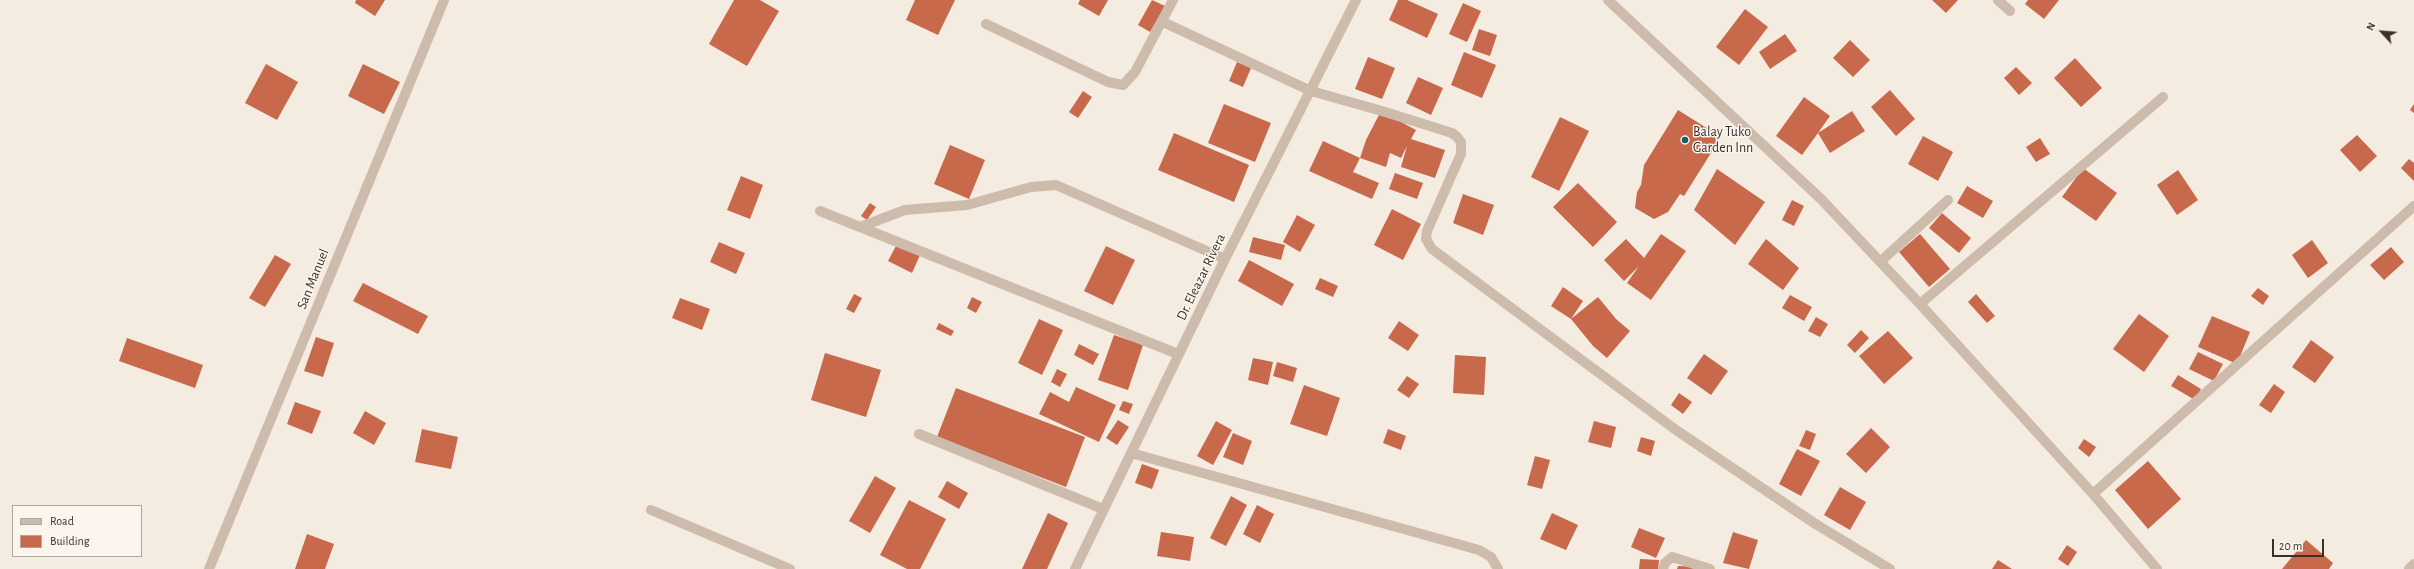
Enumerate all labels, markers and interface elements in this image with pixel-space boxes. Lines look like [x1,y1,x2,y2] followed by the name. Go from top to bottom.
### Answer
[2362,12,2402,52] north arrow
[2364,21,2377,32] text: N
[1693,124,1753,156] place label: Balay Tuko Garden Inn
[1680,135,1690,145] marker: Balay Tuko Garden Inn
[1173,231,1229,323] street label: Dr. Eleazar Rivera
[293,246,333,312] street label: San Manuel
[12,505,142,557] legend
[50,515,74,527] text: Road
[2274,531,2326,557] scale bar
[50,535,90,547] text: Building
[2279,540,2302,552] text: 20 m

